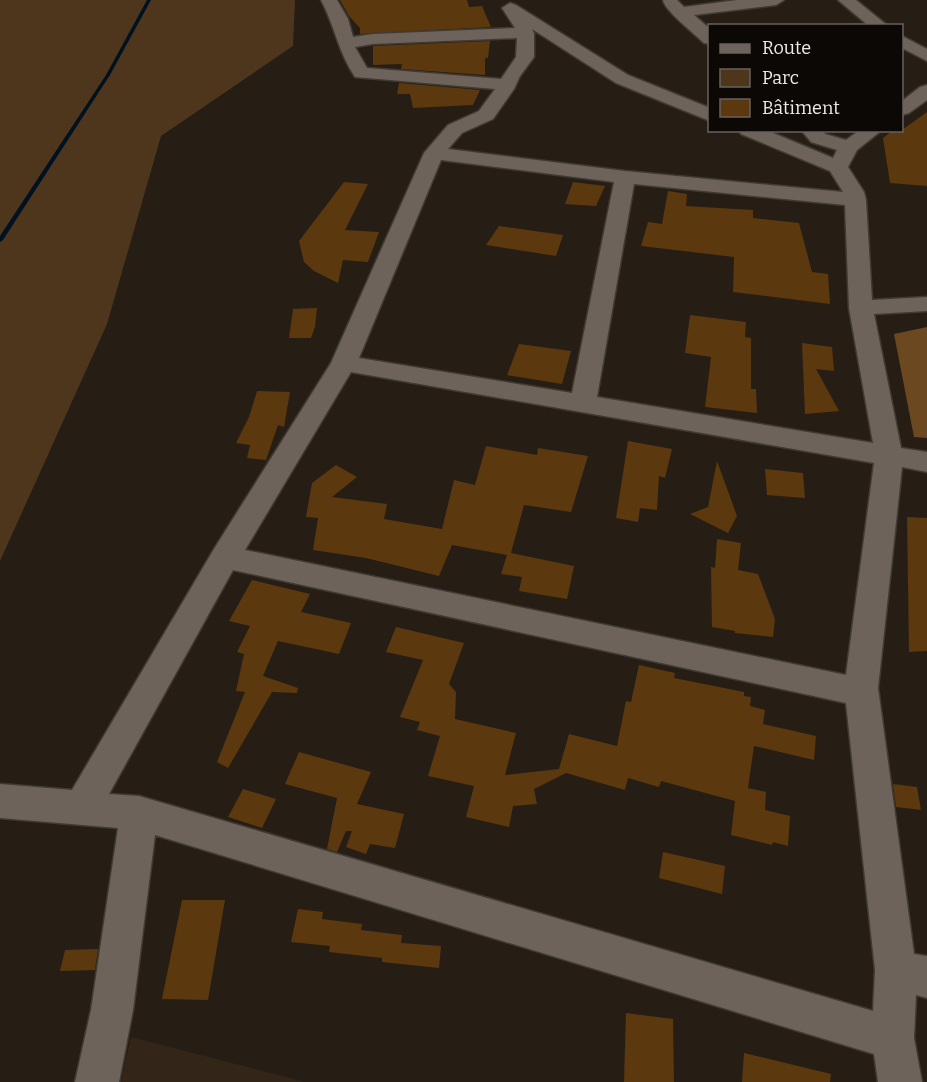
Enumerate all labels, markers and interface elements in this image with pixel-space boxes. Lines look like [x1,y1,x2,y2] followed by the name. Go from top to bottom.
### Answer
[708,24,903,132] legend
[762,37,811,59] text: Route
[762,67,799,89] text: Parc
[762,97,840,119] text: Bâtiment

